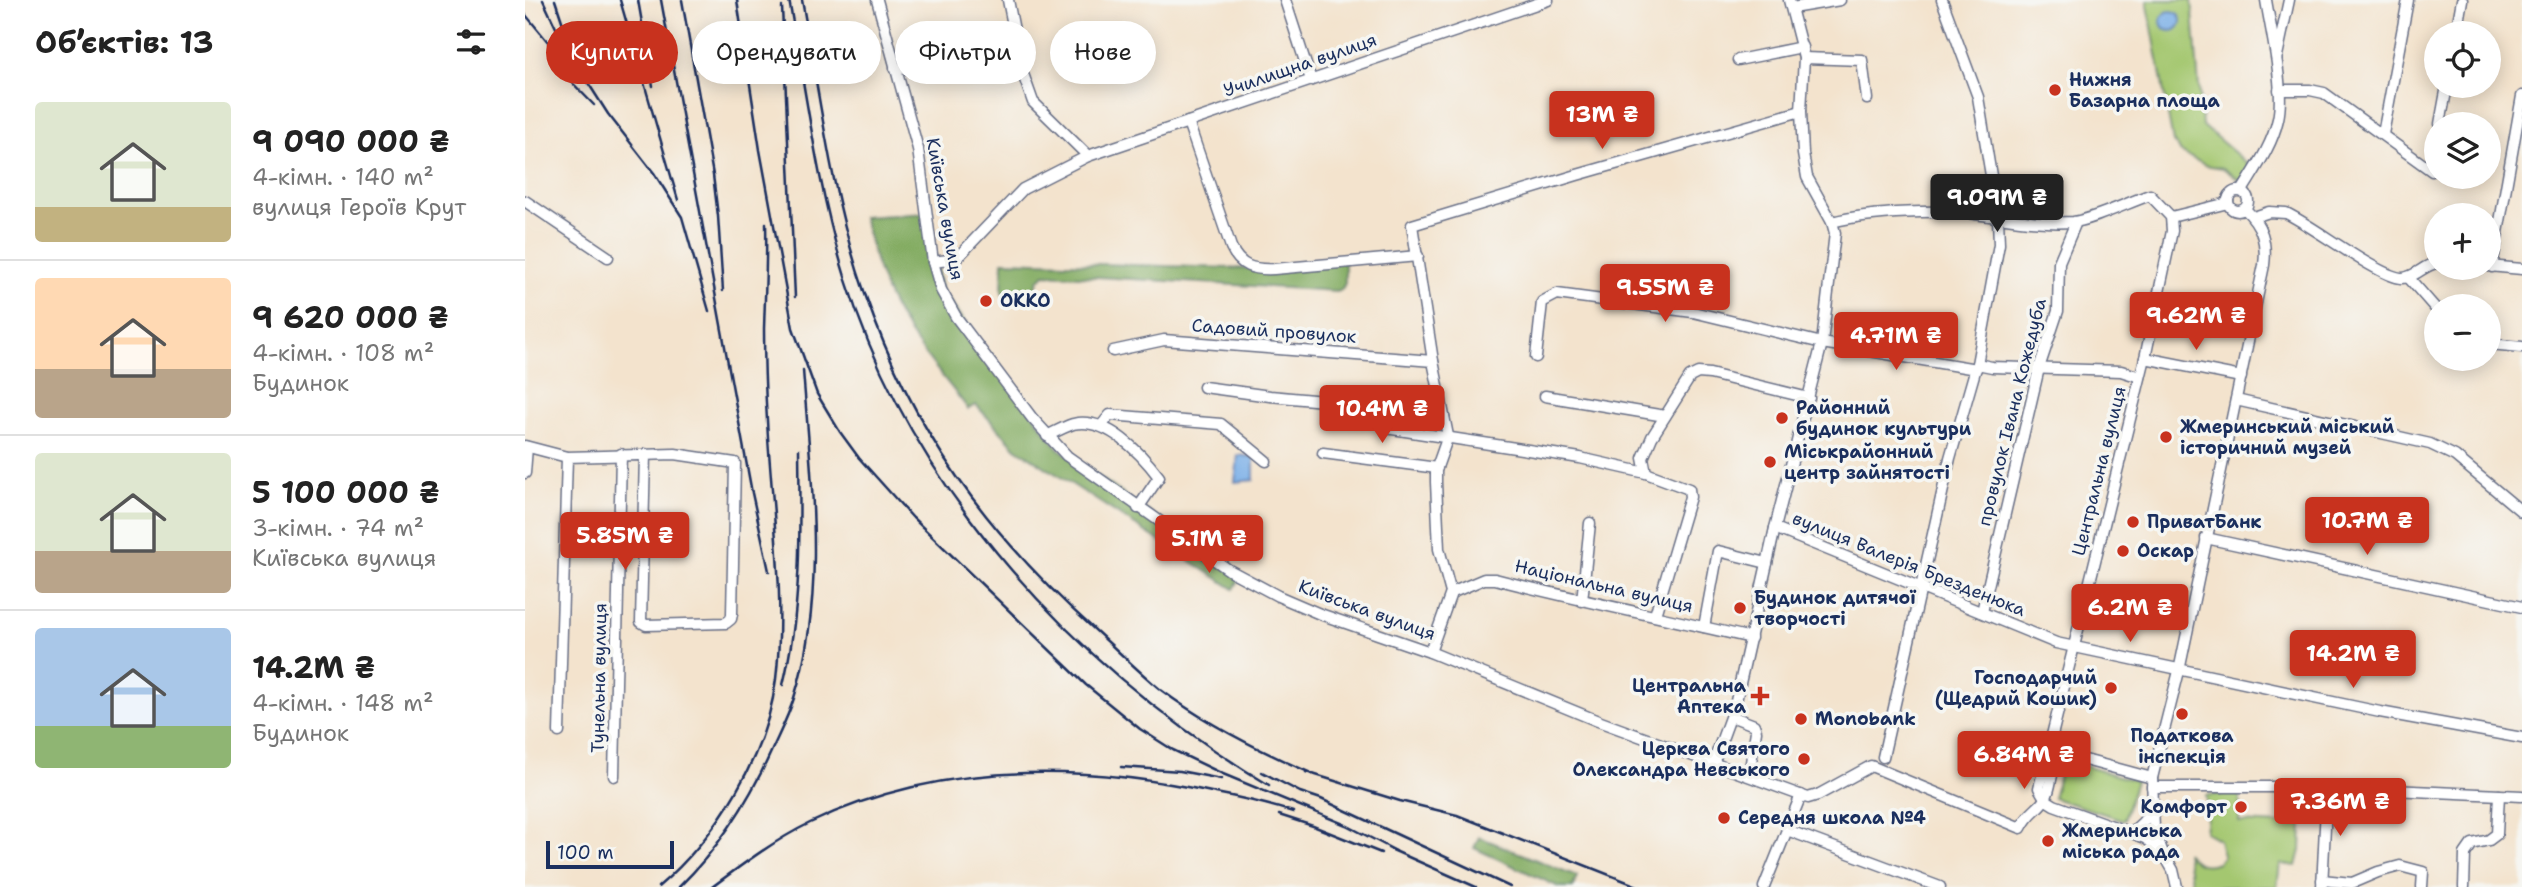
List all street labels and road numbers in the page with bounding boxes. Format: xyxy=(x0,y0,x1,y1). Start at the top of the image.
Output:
street label: Училищна вулиця xyxy=(1220,28,1380,102)
street label: Київська вулиця xyxy=(921,136,969,282)
street label: провулок Івана Кожедуба xyxy=(1972,296,2052,528)
street label: Садовий провулок xyxy=(1191,313,1358,349)
street label: Центральна вулиця xyxy=(2066,384,2132,558)
street label: вулиця Валерія Брезденюка xyxy=(1789,506,2029,622)
street label: Національна вулиця xyxy=(1512,554,1696,618)
street label: Київська вулиця xyxy=(1295,574,1439,646)
street label: Тунельна вулиця xyxy=(586,603,612,753)

